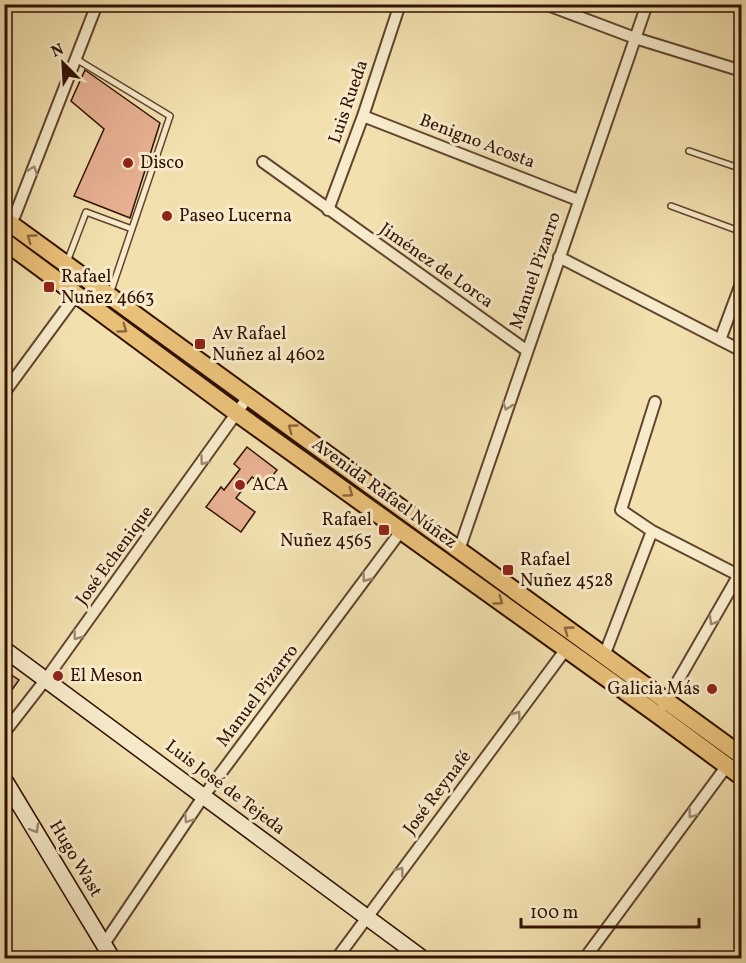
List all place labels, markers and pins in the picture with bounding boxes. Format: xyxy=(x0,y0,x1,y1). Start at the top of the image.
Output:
place label: Disco xyxy=(140,151,184,176)
marker: Disco xyxy=(121,156,135,170)
place label: Paseo Lucerna xyxy=(179,204,292,229)
marker: Paseo Lucerna xyxy=(160,209,174,223)
place label: Rafael Nuñez 4663 xyxy=(61,265,154,311)
marker: Rafael Nuñez 4663 xyxy=(42,280,56,294)
place label: Av Rafael Nuñez al 4602 xyxy=(212,322,326,368)
marker: Av Rafael Nuñez al 4602 xyxy=(193,337,207,351)
place label: ACA xyxy=(252,473,289,498)
marker: ACA xyxy=(233,478,247,492)
place label: Rafael Nuñez 4565 xyxy=(280,508,372,554)
marker: Rafael Nuñez 4565 xyxy=(377,523,391,537)
place label: Rafael Nuñez 4528 xyxy=(520,548,613,594)
marker: Rafael Nuñez 4528 xyxy=(501,563,515,577)
place label: El Meson xyxy=(70,664,143,689)
marker: El Meson xyxy=(51,669,65,683)
place label: Galicia Más xyxy=(608,677,700,702)
marker: Galicia Más xyxy=(705,682,719,696)

